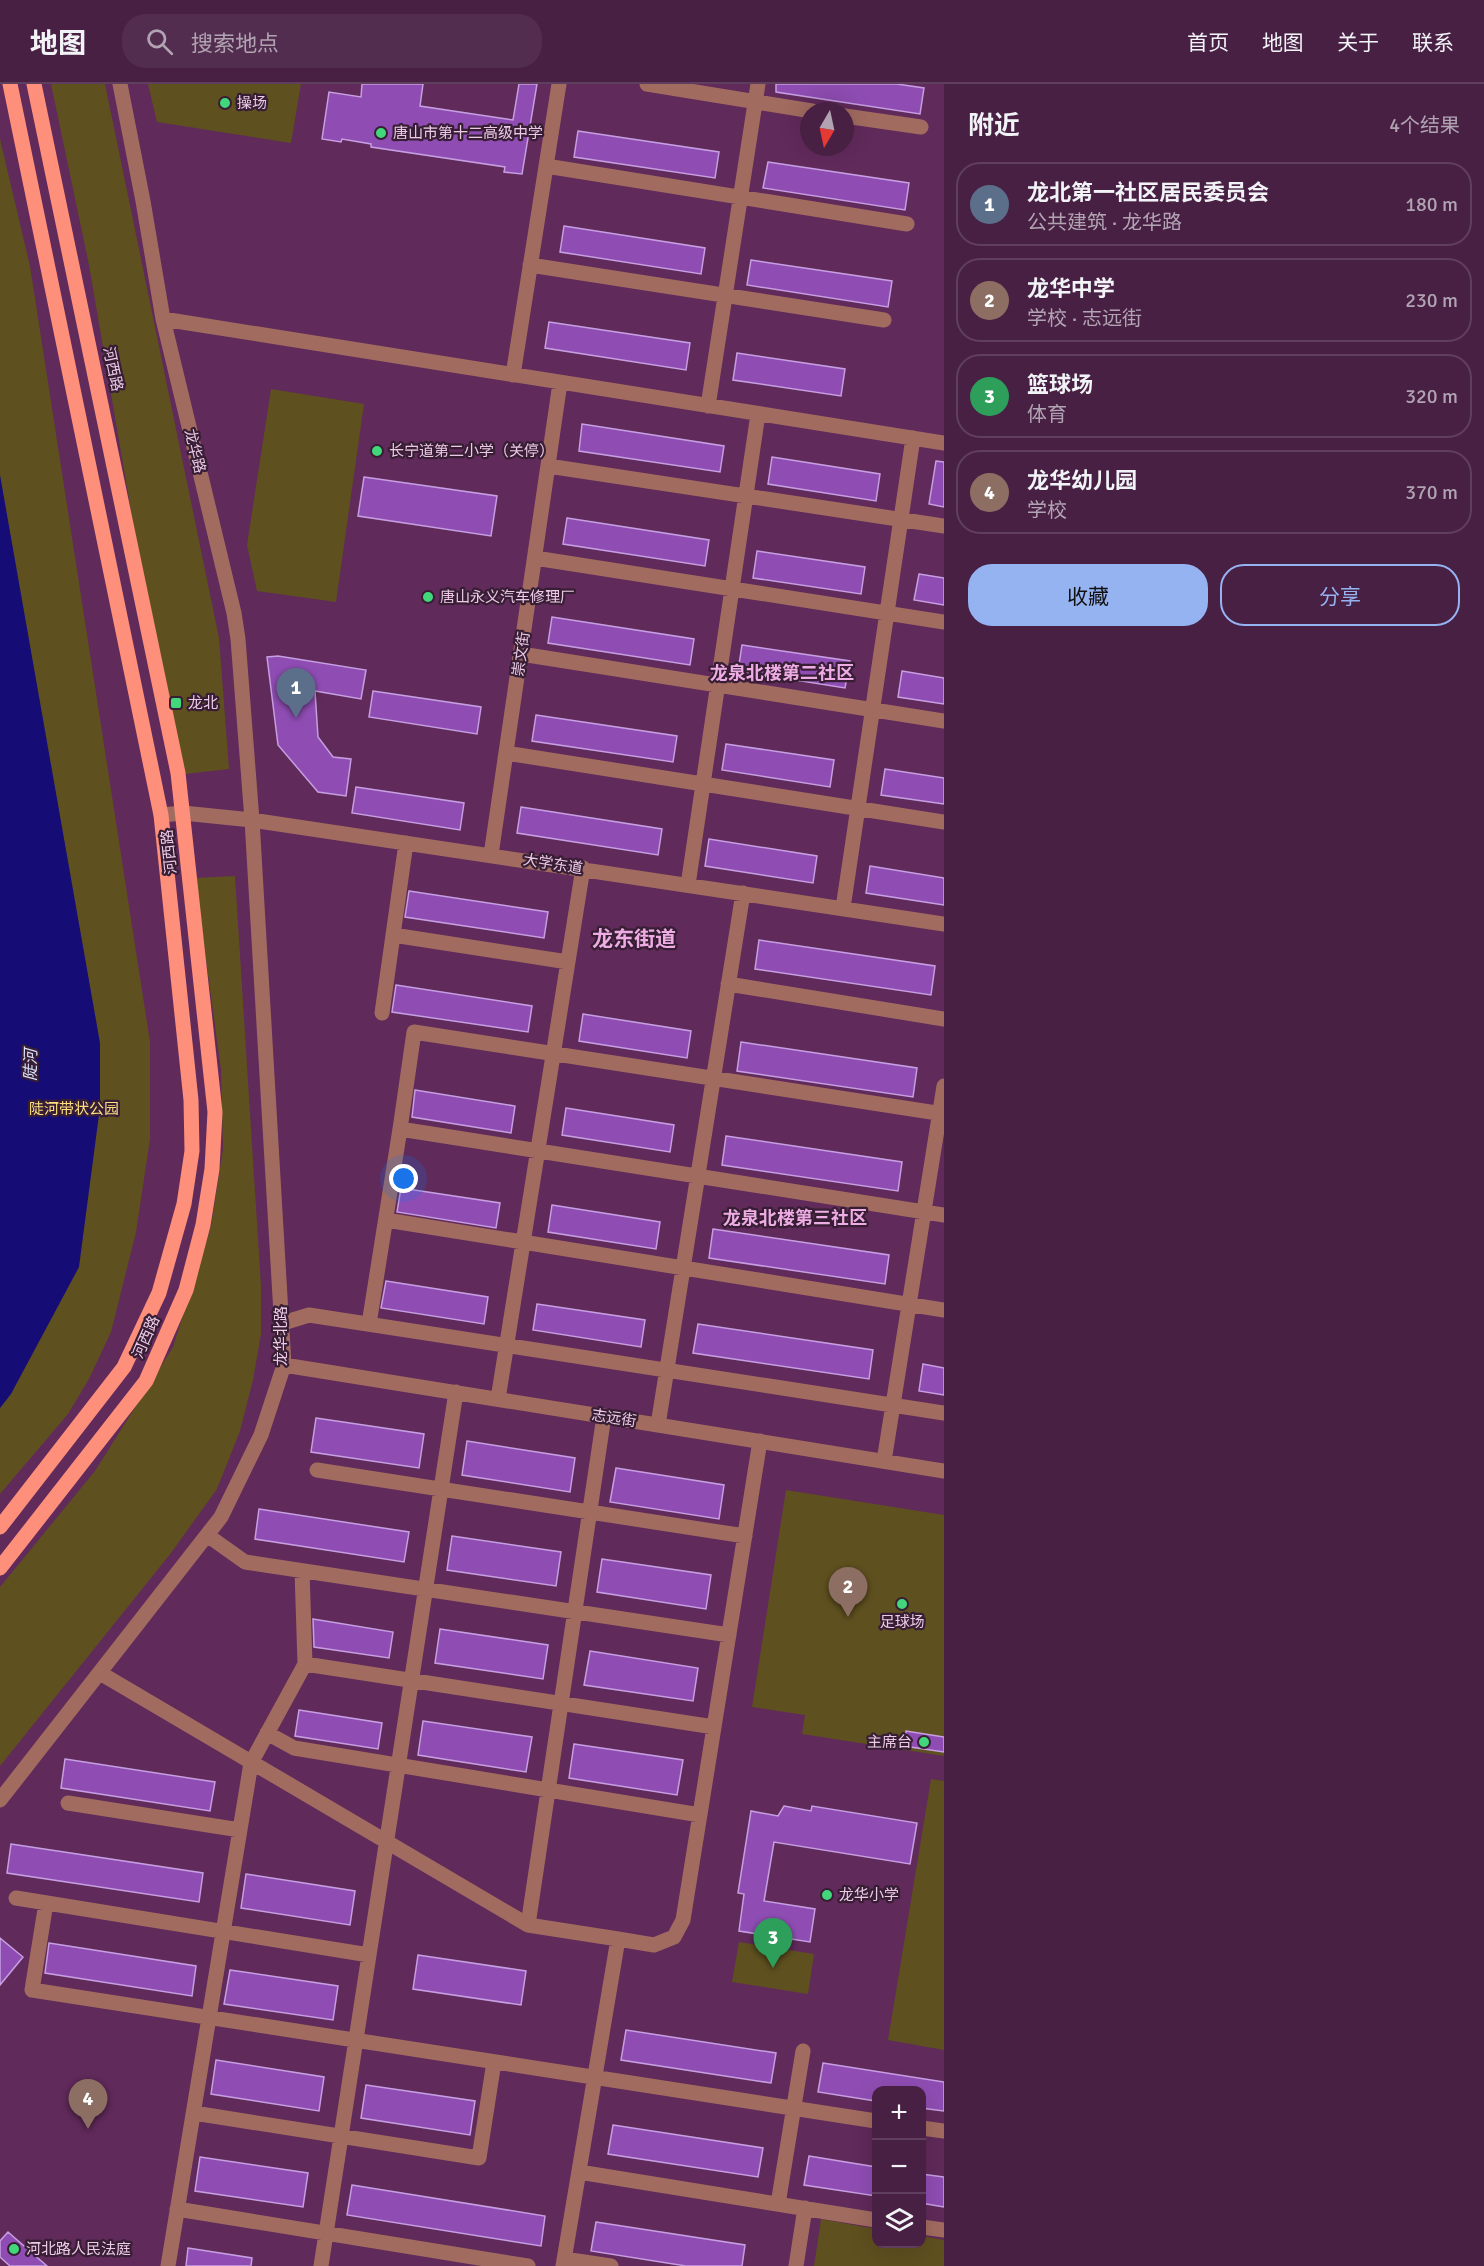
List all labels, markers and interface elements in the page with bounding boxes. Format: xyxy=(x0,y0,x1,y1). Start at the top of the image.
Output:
search box xyxy=(122,14,542,68)
icon: search xyxy=(143,25,176,58)
text: 地图 xyxy=(30,27,86,61)
text: 搜索地点 xyxy=(191,30,279,57)
text: 首页 xyxy=(1187,30,1229,56)
text: 地图 xyxy=(1262,30,1304,56)
text: 关于 xyxy=(1337,30,1379,56)
text: 联系 xyxy=(1412,30,1454,56)
place label: 操场 xyxy=(237,94,267,112)
marker: 操场 xyxy=(218,96,232,110)
north arrow xyxy=(800,102,854,156)
text: 附近 xyxy=(968,110,1020,142)
text: 4个结果 xyxy=(1389,113,1460,138)
place label: 唐山市第十二高级中学 xyxy=(393,124,543,142)
marker: 唐山市第十二高级中学 xyxy=(374,126,388,140)
text: 龙北第一社区居民委员会 xyxy=(1027,179,1269,206)
text: 1 xyxy=(984,192,995,217)
text: 180 m xyxy=(1405,192,1458,217)
text: 公共建筑 · 龙华路 xyxy=(1027,210,1182,235)
text: 龙华中学 xyxy=(1027,275,1115,302)
text: 2 xyxy=(984,288,995,313)
text: 230 m xyxy=(1405,288,1458,313)
text: 学校 · 志远街 xyxy=(1027,306,1142,331)
street label: 河西路 xyxy=(100,345,126,393)
text: 篮球场 xyxy=(1027,371,1093,398)
text: 3 xyxy=(984,384,995,409)
text: 320 m xyxy=(1405,384,1458,409)
text: 体育 xyxy=(1027,402,1067,427)
street label: 龙华路 xyxy=(181,427,209,475)
place label: 长宁道第二小学（关停） xyxy=(389,442,554,460)
marker: 长宁道第二小学（关停） xyxy=(370,444,384,458)
text: 龙华幼儿园 xyxy=(1027,467,1137,494)
text: 4 xyxy=(984,480,995,505)
text: 370 m xyxy=(1405,480,1458,505)
text: 学校 xyxy=(1027,498,1067,523)
button: 收藏 xyxy=(968,564,1208,626)
button: 分享 xyxy=(1220,564,1460,626)
place label: 唐山永义汽车修理厂 xyxy=(440,588,575,606)
marker: 唐山永义汽车修理厂 xyxy=(421,590,435,604)
street label: 崇文街 xyxy=(509,630,533,678)
district label: 龙泉北楼第二社区 xyxy=(710,662,854,684)
pin: 1 xyxy=(276,668,316,718)
place label: 龙北 xyxy=(188,694,218,712)
marker: 龙北 xyxy=(169,696,183,710)
street label: 河西路 xyxy=(158,829,180,875)
street label: 大学东道 xyxy=(522,850,584,878)
district label: 龙东街道 xyxy=(592,926,676,952)
water label: 陡河 xyxy=(21,1046,41,1081)
park label: 陡河带状公园 xyxy=(29,1100,119,1118)
your location xyxy=(389,1164,418,1193)
district label: 龙泉北楼第三社区 xyxy=(723,1207,867,1229)
street label: 龙华北路 xyxy=(272,1306,290,1366)
street label: 河西路 xyxy=(129,1313,163,1361)
street label: 志远街 xyxy=(590,1406,638,1430)
pin: 2 xyxy=(828,1568,868,1617)
marker: 足球场 xyxy=(895,1597,909,1611)
place label: 足球场 xyxy=(879,1613,925,1631)
place label: 主席台 xyxy=(867,1733,912,1751)
marker: 主席台 xyxy=(917,1735,931,1749)
place label: 龙华小学 xyxy=(839,1886,899,1904)
marker: 龙华小学 xyxy=(820,1888,834,1902)
pin: 3 xyxy=(754,1918,792,1968)
pin: 4 xyxy=(68,2080,107,2129)
map controls xyxy=(872,2086,926,2248)
button: + xyxy=(872,2086,926,2140)
button: − xyxy=(872,2140,926,2194)
button: layers xyxy=(872,2194,926,2248)
place label: 河北路人民法庭 xyxy=(26,2240,131,2258)
marker: 河北路人民法庭 xyxy=(7,2242,21,2256)

